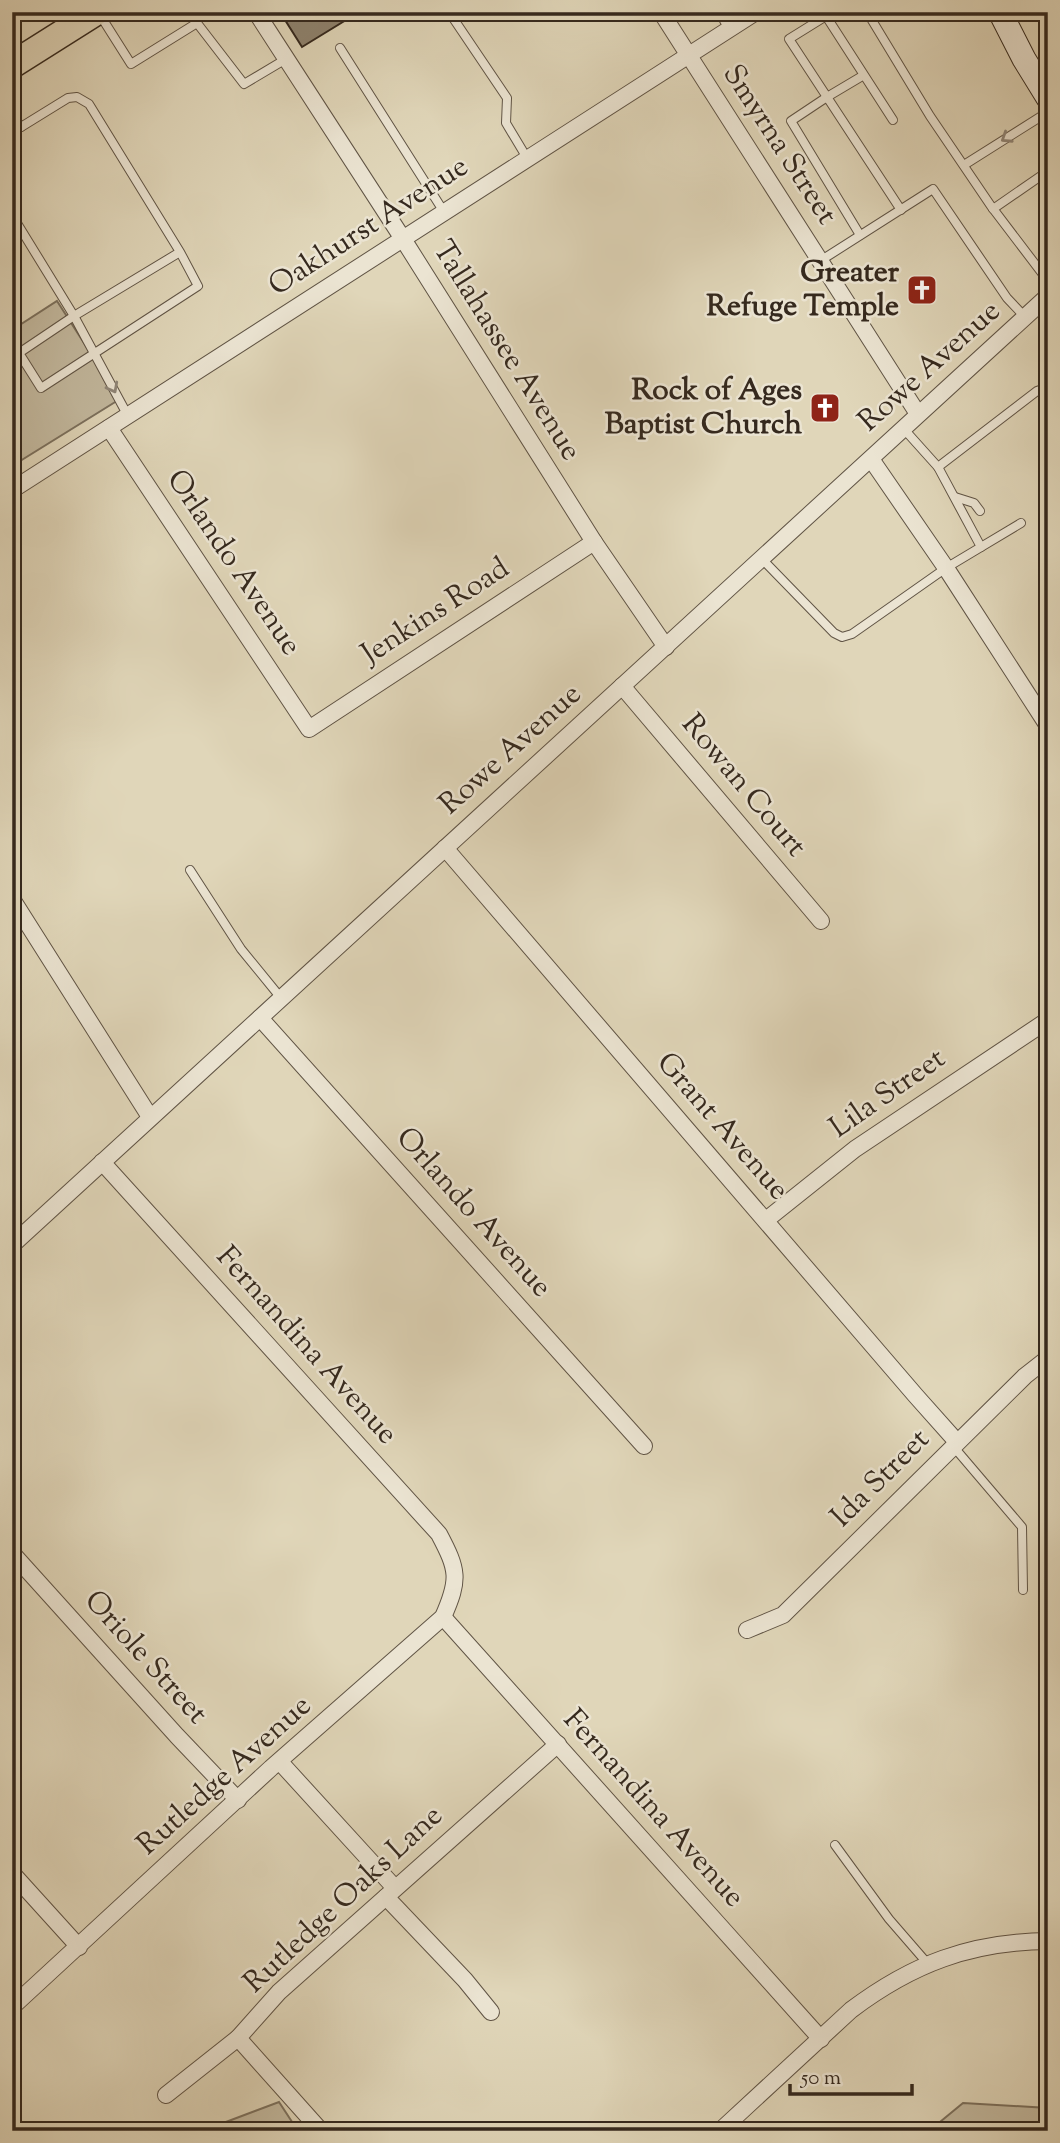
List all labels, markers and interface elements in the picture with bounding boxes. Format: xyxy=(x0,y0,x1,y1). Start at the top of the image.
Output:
street label: Smyrna Street xyxy=(711,56,847,234)
one-way arrow xyxy=(1001,130,1014,143)
street label: Oakhurst Avenue xyxy=(261,146,477,308)
street label: Tallahassee Avenue xyxy=(421,233,591,469)
place label: Greater Refuge Temple xyxy=(706,252,900,329)
church icon: Greater Refuge Temple xyxy=(905,273,939,307)
street label: Rowe Avenue xyxy=(849,291,1011,443)
place label: Rock of Ages Baptist Church xyxy=(605,370,802,447)
one-way arrow xyxy=(105,380,118,393)
church icon: Rock of Ages Baptist Church xyxy=(808,391,842,425)
street label: Orlando Avenue xyxy=(155,461,311,665)
street label: Jenkins Road xyxy=(352,548,518,677)
street label: Rowe Avenue xyxy=(430,674,592,826)
street label: Rowan Court xyxy=(670,705,816,867)
street label: Lila Street xyxy=(821,1038,955,1150)
street label: Grant Avenue xyxy=(645,1043,799,1211)
street label: Orlando Avenue xyxy=(385,1118,561,1308)
street label: Fernandina Avenue xyxy=(205,1237,407,1455)
street label: Ida Street xyxy=(822,1420,940,1538)
street label: Oriole Street xyxy=(73,1581,217,1735)
street label: Rutledge Avenue xyxy=(128,1686,322,1866)
street label: Fernandina Avenue xyxy=(552,1700,754,1918)
street label: Rutledge Oaks Lane xyxy=(235,1796,453,2004)
scale bar xyxy=(790,2052,913,2096)
text: 50 m xyxy=(800,2064,841,2094)

